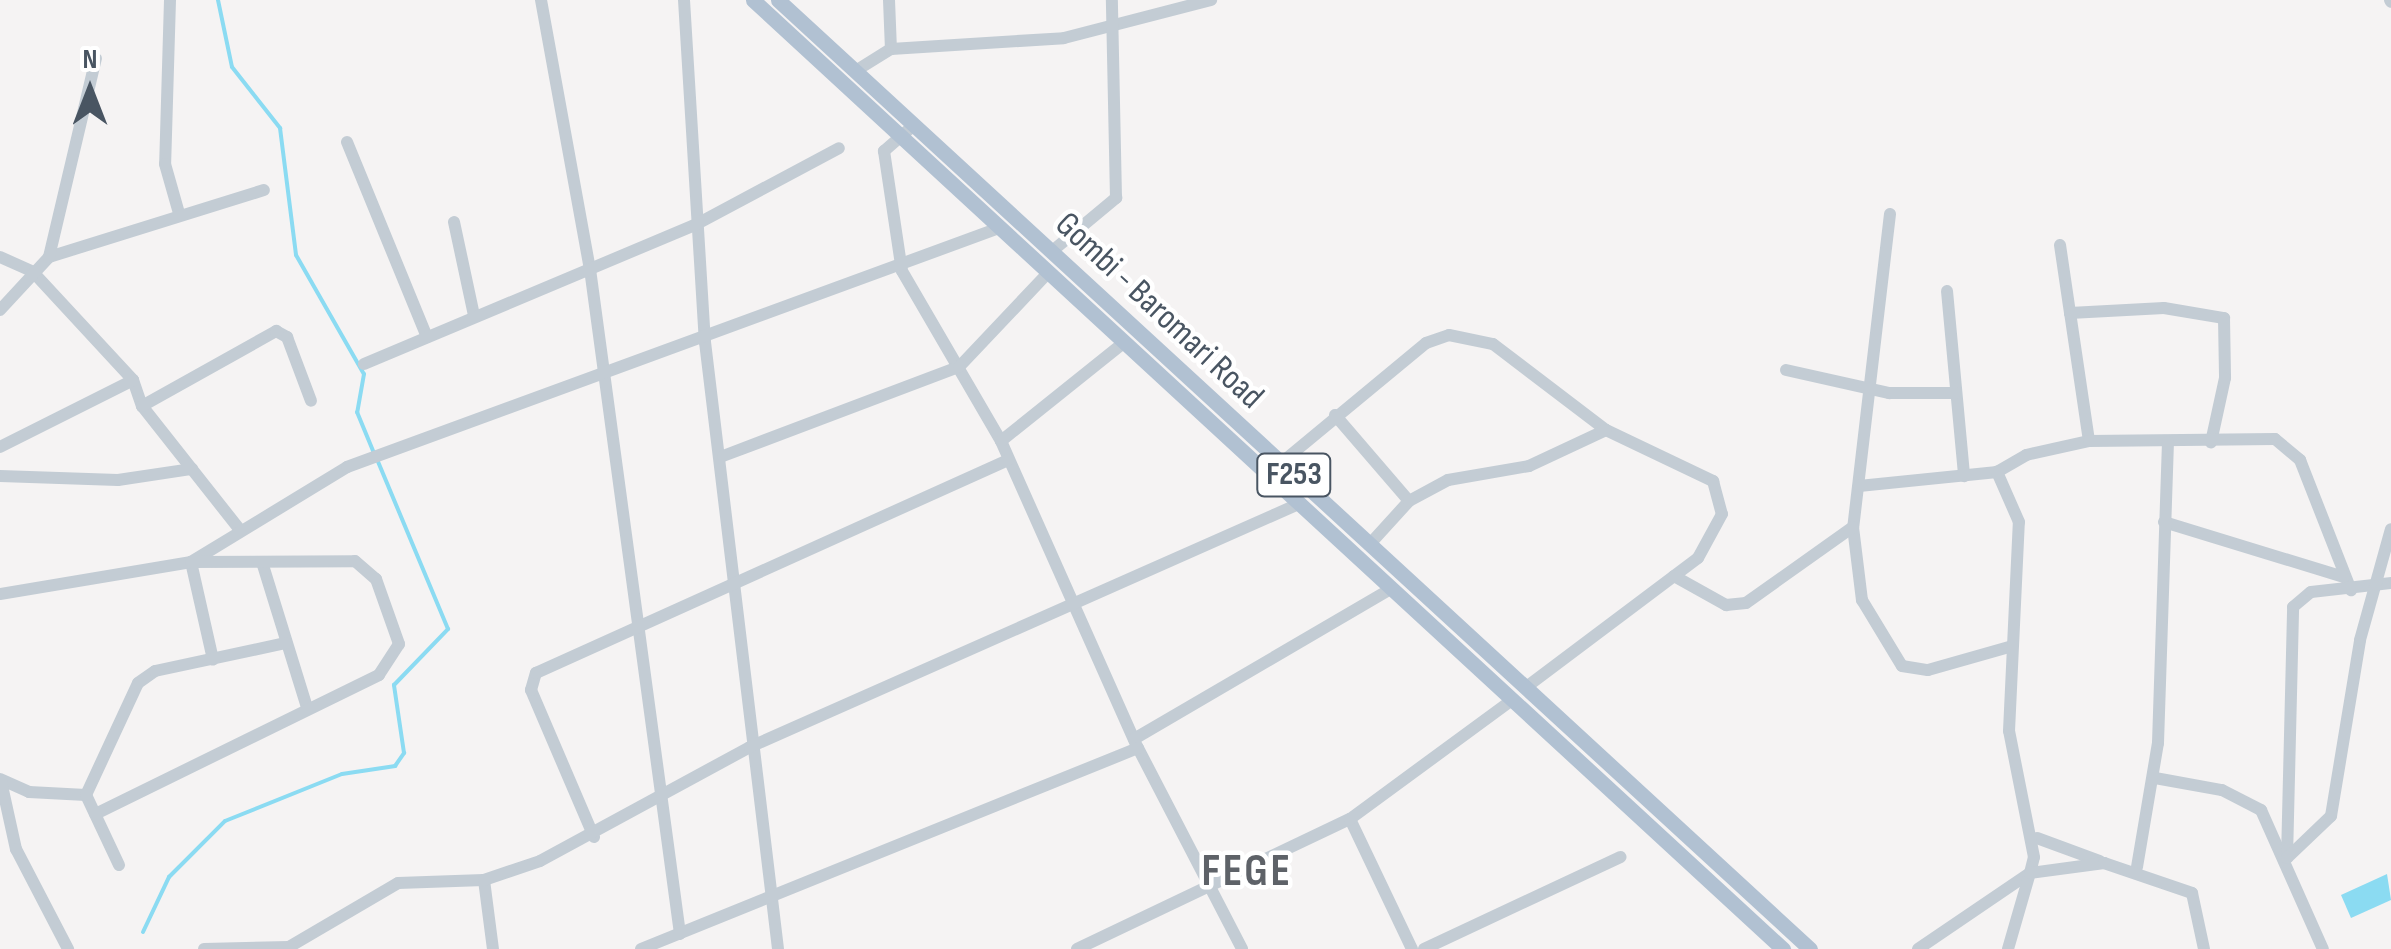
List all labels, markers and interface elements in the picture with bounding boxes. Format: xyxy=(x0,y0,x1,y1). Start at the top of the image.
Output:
north arrow xyxy=(40,40,140,140)
text: N xyxy=(83,43,97,76)
street label: Gombi - Baromari Road xyxy=(1046,204,1272,418)
road number: F253 xyxy=(1254,448,1334,502)
district label: FEGE xyxy=(1201,845,1293,899)

